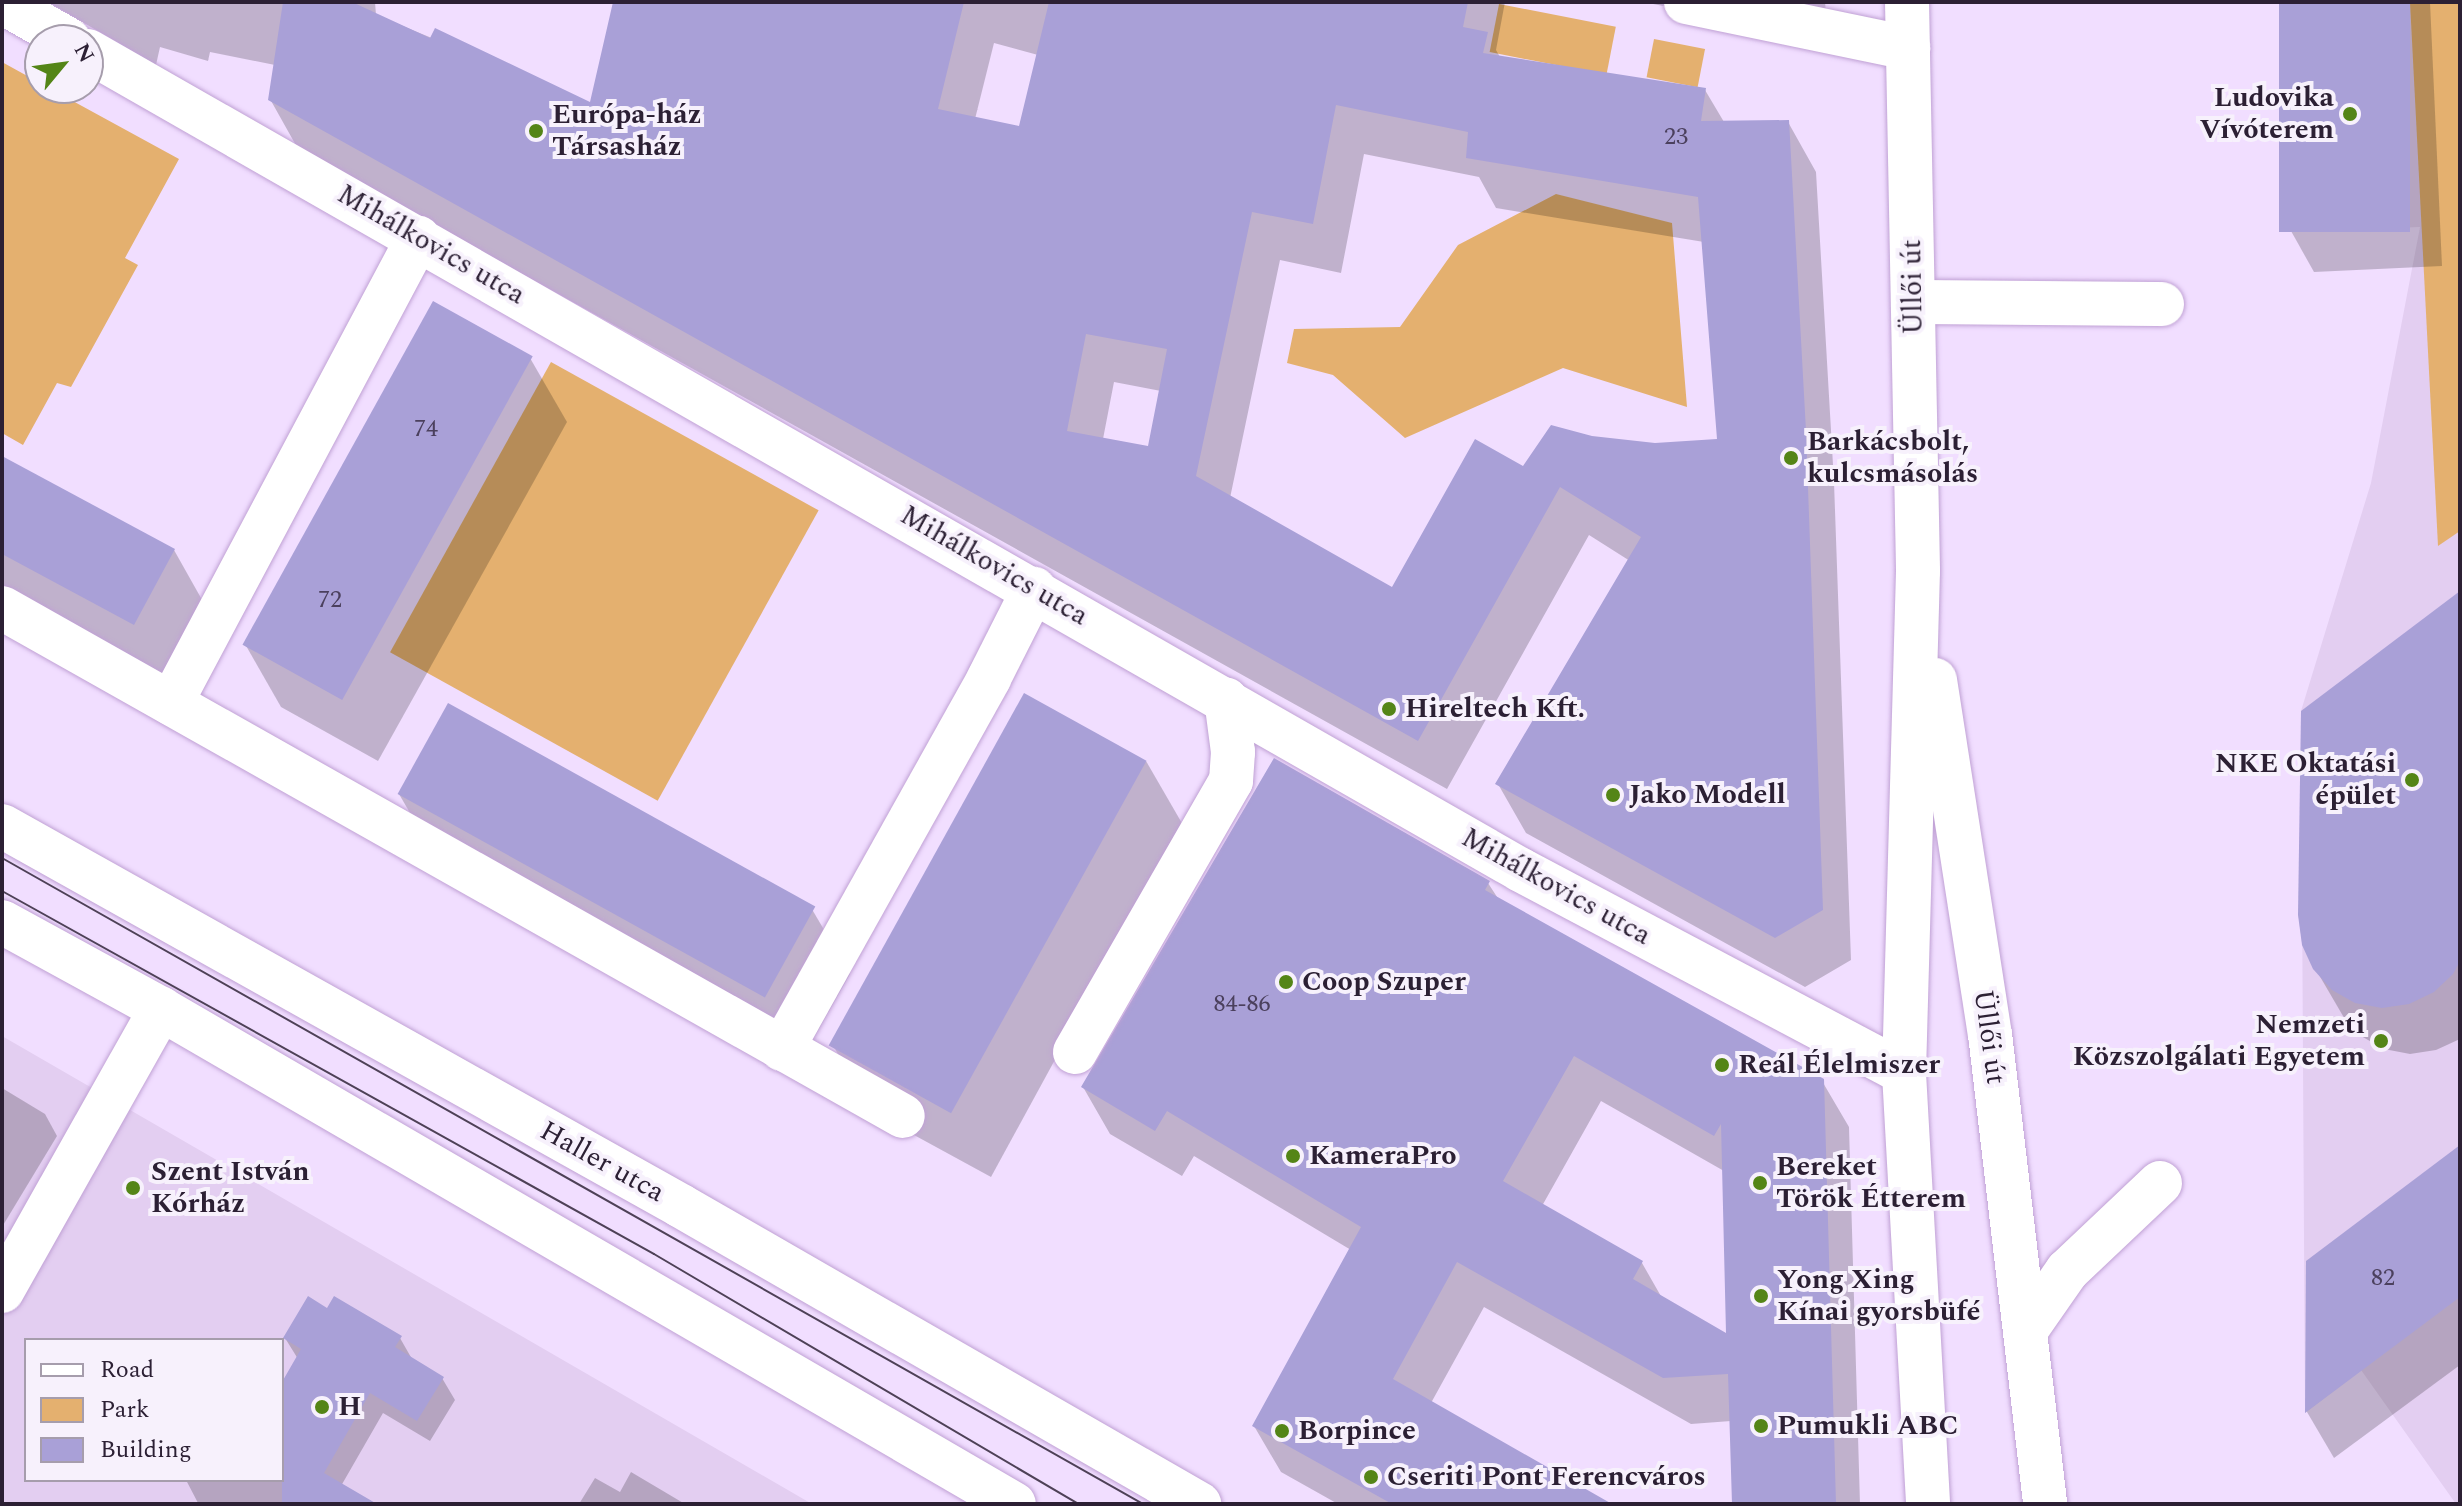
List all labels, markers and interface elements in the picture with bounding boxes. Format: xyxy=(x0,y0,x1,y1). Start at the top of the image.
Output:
north arrow xyxy=(24,24,104,104)
text: N xyxy=(65,37,102,69)
place label: Ludovika Vívóterem xyxy=(2199,81,2334,147)
place label: Európa-ház Társasház xyxy=(552,98,701,164)
marker: Ludovika Vívóterem xyxy=(2341,105,2359,123)
marker: Európa-ház Társasház xyxy=(527,122,545,140)
house number: 23 xyxy=(1664,124,1688,152)
street label: Mihálkovics utca xyxy=(331,178,531,312)
street label: Üllői út xyxy=(1895,239,1931,335)
house number: 74 xyxy=(414,416,438,444)
place label: Barkácsbolt, kulcsmásolás xyxy=(1807,425,1978,491)
marker: Barkácsbolt, kulcsmásolás xyxy=(1782,449,1800,467)
street label: Mihálkovics utca xyxy=(894,499,1094,633)
house number: 72 xyxy=(318,587,342,615)
place label: Hireltech Kft. xyxy=(1405,692,1585,726)
marker: Hireltech Kft. xyxy=(1380,700,1398,718)
place label: NKE Oktatási épület xyxy=(2215,747,2396,813)
marker: NKE Oktatási épület xyxy=(2403,771,2421,789)
place label: Jako Modell xyxy=(1629,778,1786,812)
marker: Jako Modell xyxy=(1604,786,1622,804)
street label: Mihálkovics utca xyxy=(1456,821,1656,953)
place label: Coop Szuper xyxy=(1302,965,1466,999)
marker: Coop Szuper xyxy=(1277,973,1295,991)
street label: Üllői út xyxy=(1966,987,2012,1087)
house number: 84-86 xyxy=(1214,991,1270,1019)
place label: Nemzeti Közszolgálati Egyetem xyxy=(2073,1008,2365,1074)
marker: Nemzeti Közszolgálati Egyetem xyxy=(2372,1032,2390,1050)
place label: Reál Élelmiszer xyxy=(1738,1048,1940,1082)
marker: Reál Élelmiszer xyxy=(1713,1056,1731,1074)
street label: Haller utca xyxy=(534,1114,670,1210)
place label: KameraPro xyxy=(1309,1139,1457,1173)
marker: KameraPro xyxy=(1284,1147,1302,1165)
place label: Bereket Török Étterem xyxy=(1776,1150,1966,1216)
place label: Szent István Kórház xyxy=(151,1155,310,1221)
marker: Bereket Török Étterem xyxy=(1751,1174,1769,1192)
marker: Szent István Kórház xyxy=(122,1177,144,1199)
place label: Yong Xing Kínai gyorsbüfé xyxy=(1777,1263,1980,1329)
house number: 82 xyxy=(2371,1265,2395,1293)
marker: Yong Xing Kínai gyorsbüfé xyxy=(1752,1287,1770,1305)
legend xyxy=(24,1338,284,1482)
text: Road xyxy=(100,1352,154,1388)
place label: H xyxy=(338,1390,361,1424)
text: Park xyxy=(100,1392,150,1428)
marker: H xyxy=(313,1398,331,1416)
place label: Pumukli ABC xyxy=(1777,1409,1958,1443)
place label: Borpince xyxy=(1298,1414,1416,1448)
marker: Pumukli ABC xyxy=(1752,1417,1770,1435)
marker: Borpince xyxy=(1273,1422,1291,1440)
text: Building xyxy=(100,1432,192,1468)
place label: Cseriti Pont Ferencváros xyxy=(1387,1460,1706,1494)
marker: Cseriti Pont Ferencváros xyxy=(1362,1468,1380,1486)

